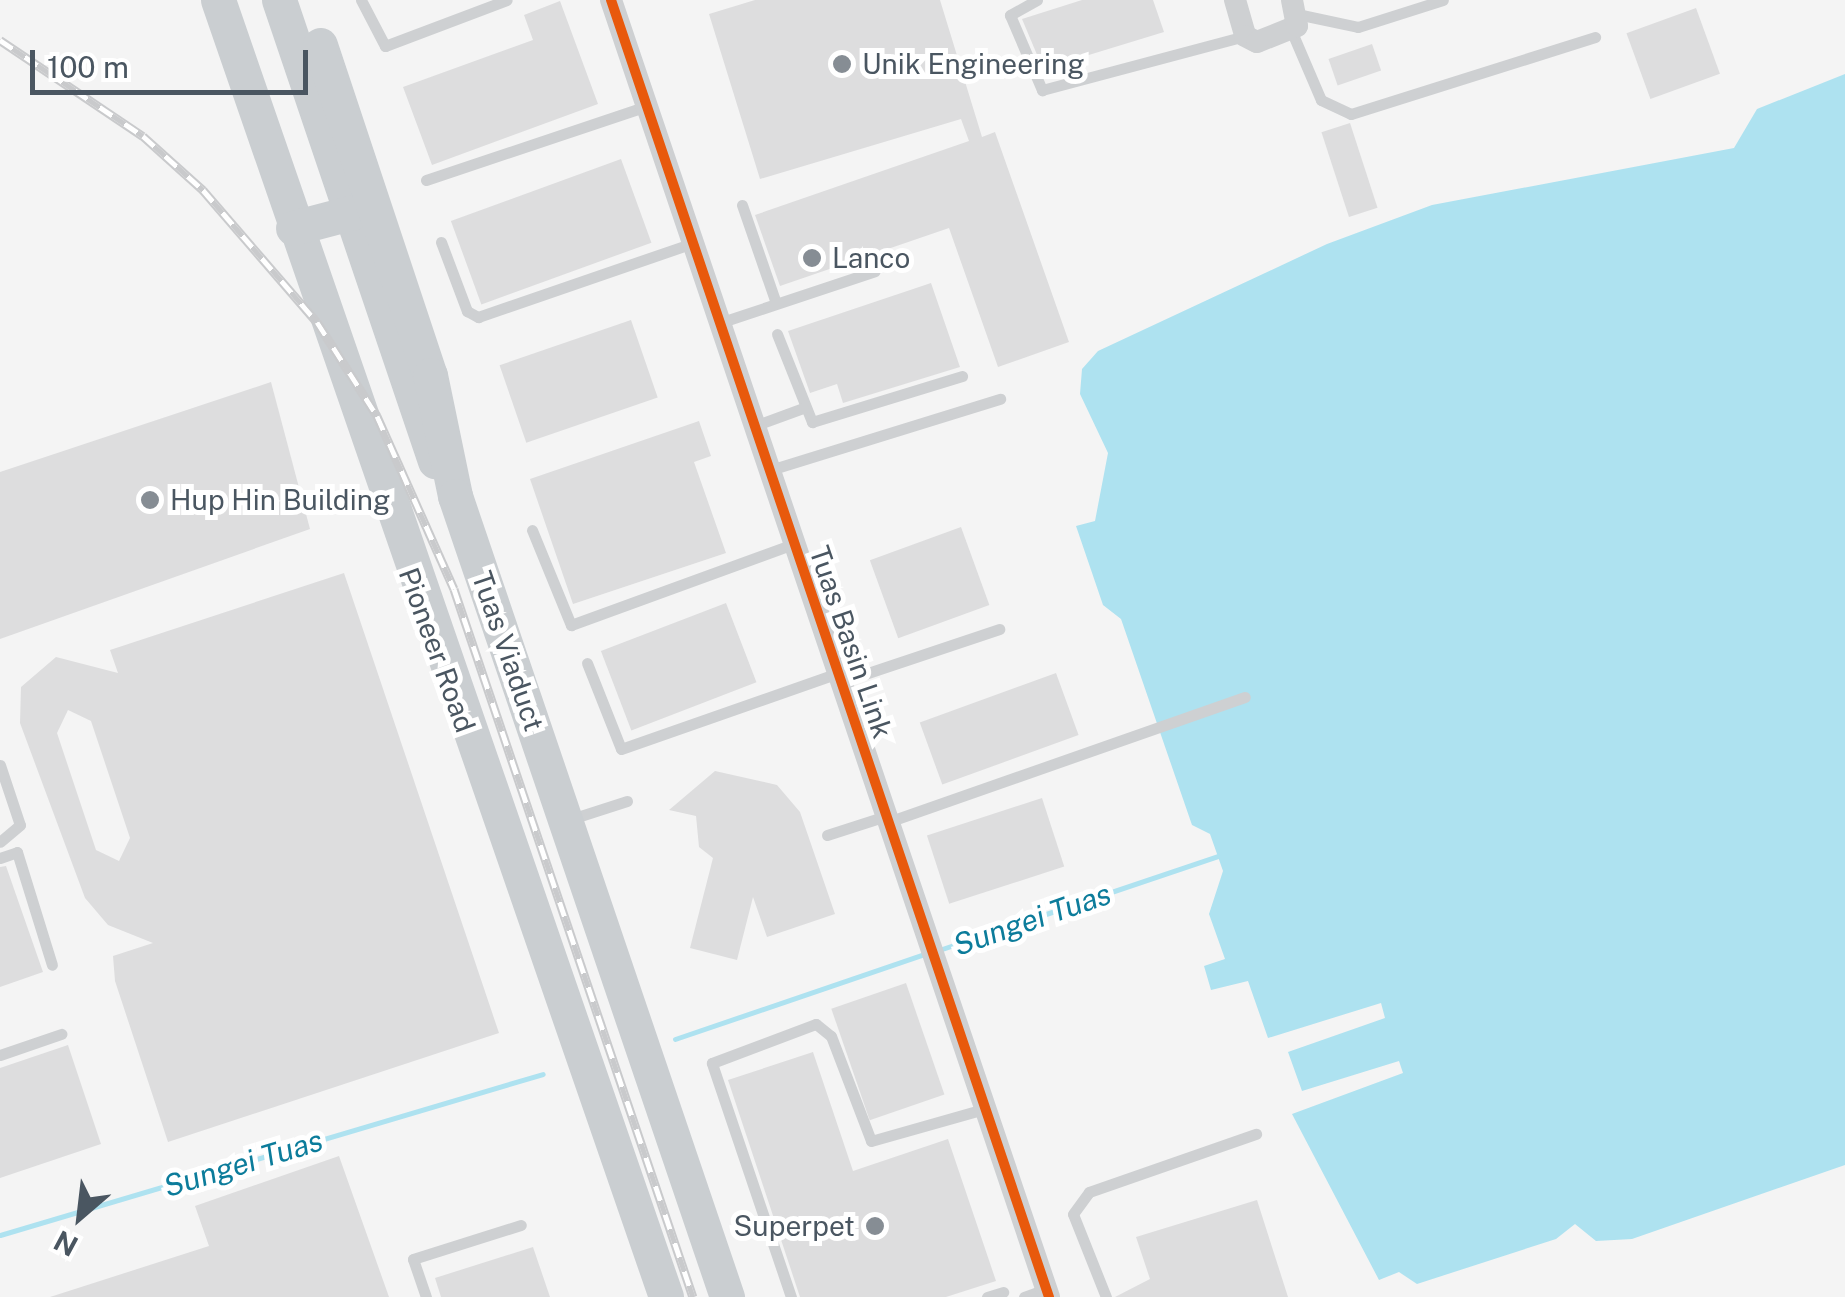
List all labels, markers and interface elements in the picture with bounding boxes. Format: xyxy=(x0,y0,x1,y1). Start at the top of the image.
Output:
scale bar xyxy=(35,30,312,92)
place label: Unik Engineering xyxy=(862,47,1085,81)
text: 100 m xyxy=(47,49,129,85)
marker: Unik Engineering xyxy=(831,53,853,75)
place label: Lanco xyxy=(832,241,910,275)
marker: Lanco xyxy=(801,247,823,269)
place label: Hup Hin Building xyxy=(170,483,391,517)
marker: Hup Hin Building xyxy=(139,489,161,511)
street label: Tuas Basin Link xyxy=(802,541,900,743)
street label: Pioneer Road xyxy=(392,563,482,737)
street label: Tuas Viaduct xyxy=(465,566,551,736)
water label: Sungei Tuas xyxy=(948,875,1116,963)
water label: Sungei Tuas xyxy=(159,1122,327,1204)
north arrow xyxy=(30,1167,130,1267)
place label: Superpet xyxy=(734,1209,855,1243)
marker: Superpet xyxy=(864,1215,886,1237)
text: N xyxy=(48,1224,83,1264)

